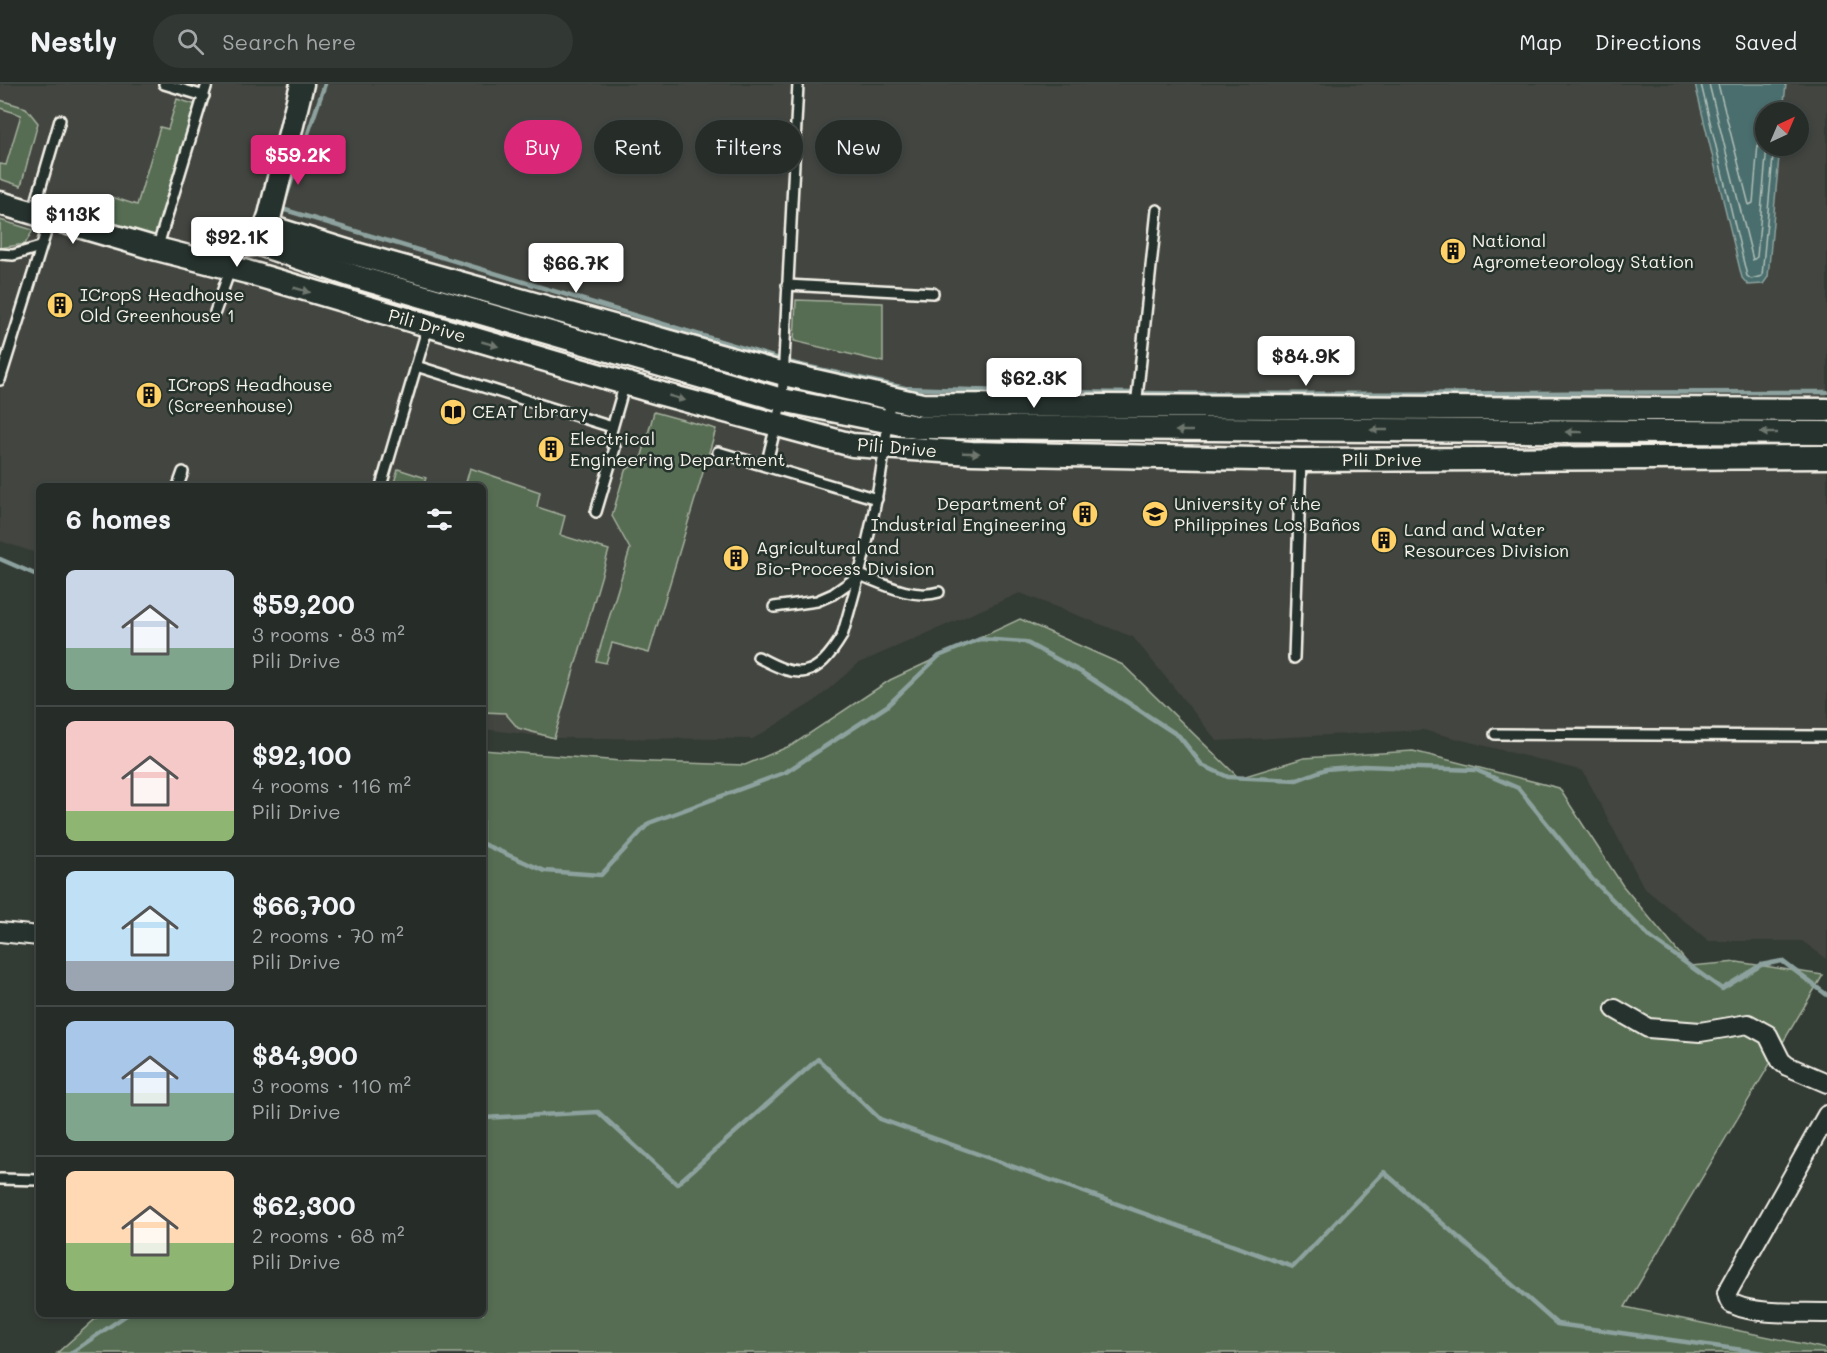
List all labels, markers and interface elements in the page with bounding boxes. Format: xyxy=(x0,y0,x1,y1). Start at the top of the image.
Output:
search box xyxy=(153,14,573,68)
text: Nestly xyxy=(30,23,117,59)
icon: search xyxy=(174,25,207,58)
text: Search here xyxy=(222,27,356,56)
text: Map xyxy=(1519,28,1562,55)
text: Directions xyxy=(1595,28,1702,55)
text: Saved xyxy=(1735,28,1797,55)
north arrow xyxy=(1755,102,1809,156)
map controls xyxy=(1755,102,1809,156)
chip: Buy xyxy=(504,120,582,174)
chip: Rent xyxy=(594,120,683,174)
chip: Filters xyxy=(695,120,803,174)
chip: New xyxy=(815,120,902,174)
pin: $59.2K xyxy=(249,135,347,186)
text: $59.2K xyxy=(265,141,331,167)
pin: $113K xyxy=(31,194,115,245)
text: $113K xyxy=(45,200,101,226)
pin: $92.1K xyxy=(188,217,286,268)
text: $92.1K xyxy=(205,223,269,249)
place label: National Agrometeorology Station xyxy=(1472,228,1694,273)
building icon: National Agrometeorology Station xyxy=(1438,236,1468,266)
pin: $66.7K xyxy=(527,243,625,294)
text: $66.7K xyxy=(542,249,610,275)
place label: ICropS Headhouse Old Greenhouse 1 xyxy=(80,282,245,327)
one-way arrow xyxy=(294,286,312,295)
building icon: ICropS Headhouse Old Greenhouse 1 xyxy=(45,290,75,320)
street label: Pili Drive xyxy=(386,302,469,348)
pin: $84.9K xyxy=(1257,336,1355,387)
one-way arrow xyxy=(481,340,499,349)
text: $84.9K xyxy=(1272,342,1340,368)
pin: $62.3K xyxy=(985,358,1083,409)
text: $62.3K xyxy=(1001,364,1067,390)
place label: ICropS Headhouse (Screenhouse) xyxy=(168,372,333,417)
building icon: ICropS Headhouse (Screenhouse) xyxy=(134,380,164,410)
one-way arrow xyxy=(668,394,686,403)
library icon: CEAT Library xyxy=(438,397,468,427)
place label: CEAT Library xyxy=(472,399,589,423)
one-way arrow xyxy=(1369,425,1388,435)
place label: Electrical Engineering Department xyxy=(570,426,785,471)
one-way arrow xyxy=(1174,426,1193,436)
one-way arrow xyxy=(1564,427,1583,437)
one-way arrow xyxy=(1759,428,1778,438)
street label: Pili Drive xyxy=(856,432,938,462)
building icon: Electrical Engineering Department xyxy=(536,434,566,464)
street label: Pili Drive xyxy=(1342,447,1422,471)
one-way arrow xyxy=(961,448,980,457)
place label: Department of Industrial Engineering xyxy=(871,491,1067,536)
place label: University of the Philippines Los Baños xyxy=(1174,491,1360,536)
building icon: Department of Industrial Engineering xyxy=(1070,499,1100,529)
school or university icon: University of the Philippines Los Baños xyxy=(1140,499,1170,529)
text: 6 homes xyxy=(66,502,171,536)
icon: filters xyxy=(423,503,456,536)
place label: Land and Water Resources Division xyxy=(1404,517,1569,562)
building icon: Land and Water Resources Division xyxy=(1369,525,1399,555)
place label: Agricultural and Bio-Process Division xyxy=(756,535,934,580)
building icon: Agricultural and Bio-Process Division xyxy=(721,543,751,573)
text: $59,200 xyxy=(252,587,355,621)
icon: home xyxy=(114,594,186,666)
text: 3 rooms · 83 m² xyxy=(252,621,405,647)
text: Pili Drive xyxy=(252,647,341,673)
text: $92,100 xyxy=(252,738,351,772)
icon: home xyxy=(114,745,186,817)
text: 4 rooms · 116 m² xyxy=(252,772,411,798)
text: Pili Drive xyxy=(252,798,341,824)
text: $66,700 xyxy=(252,888,355,922)
icon: home xyxy=(114,895,186,967)
text: 2 rooms · 70 m² xyxy=(252,922,404,948)
text: Pili Drive xyxy=(252,948,341,974)
text: $84,900 xyxy=(252,1038,358,1072)
icon: home xyxy=(114,1045,186,1117)
text: 3 rooms · 110 m² xyxy=(252,1072,411,1098)
text: Pili Drive xyxy=(252,1098,341,1124)
text: $62,300 xyxy=(252,1188,355,1222)
icon: home xyxy=(114,1195,186,1267)
text: 2 rooms · 68 m² xyxy=(252,1222,405,1248)
text: Pili Drive xyxy=(252,1248,341,1274)

